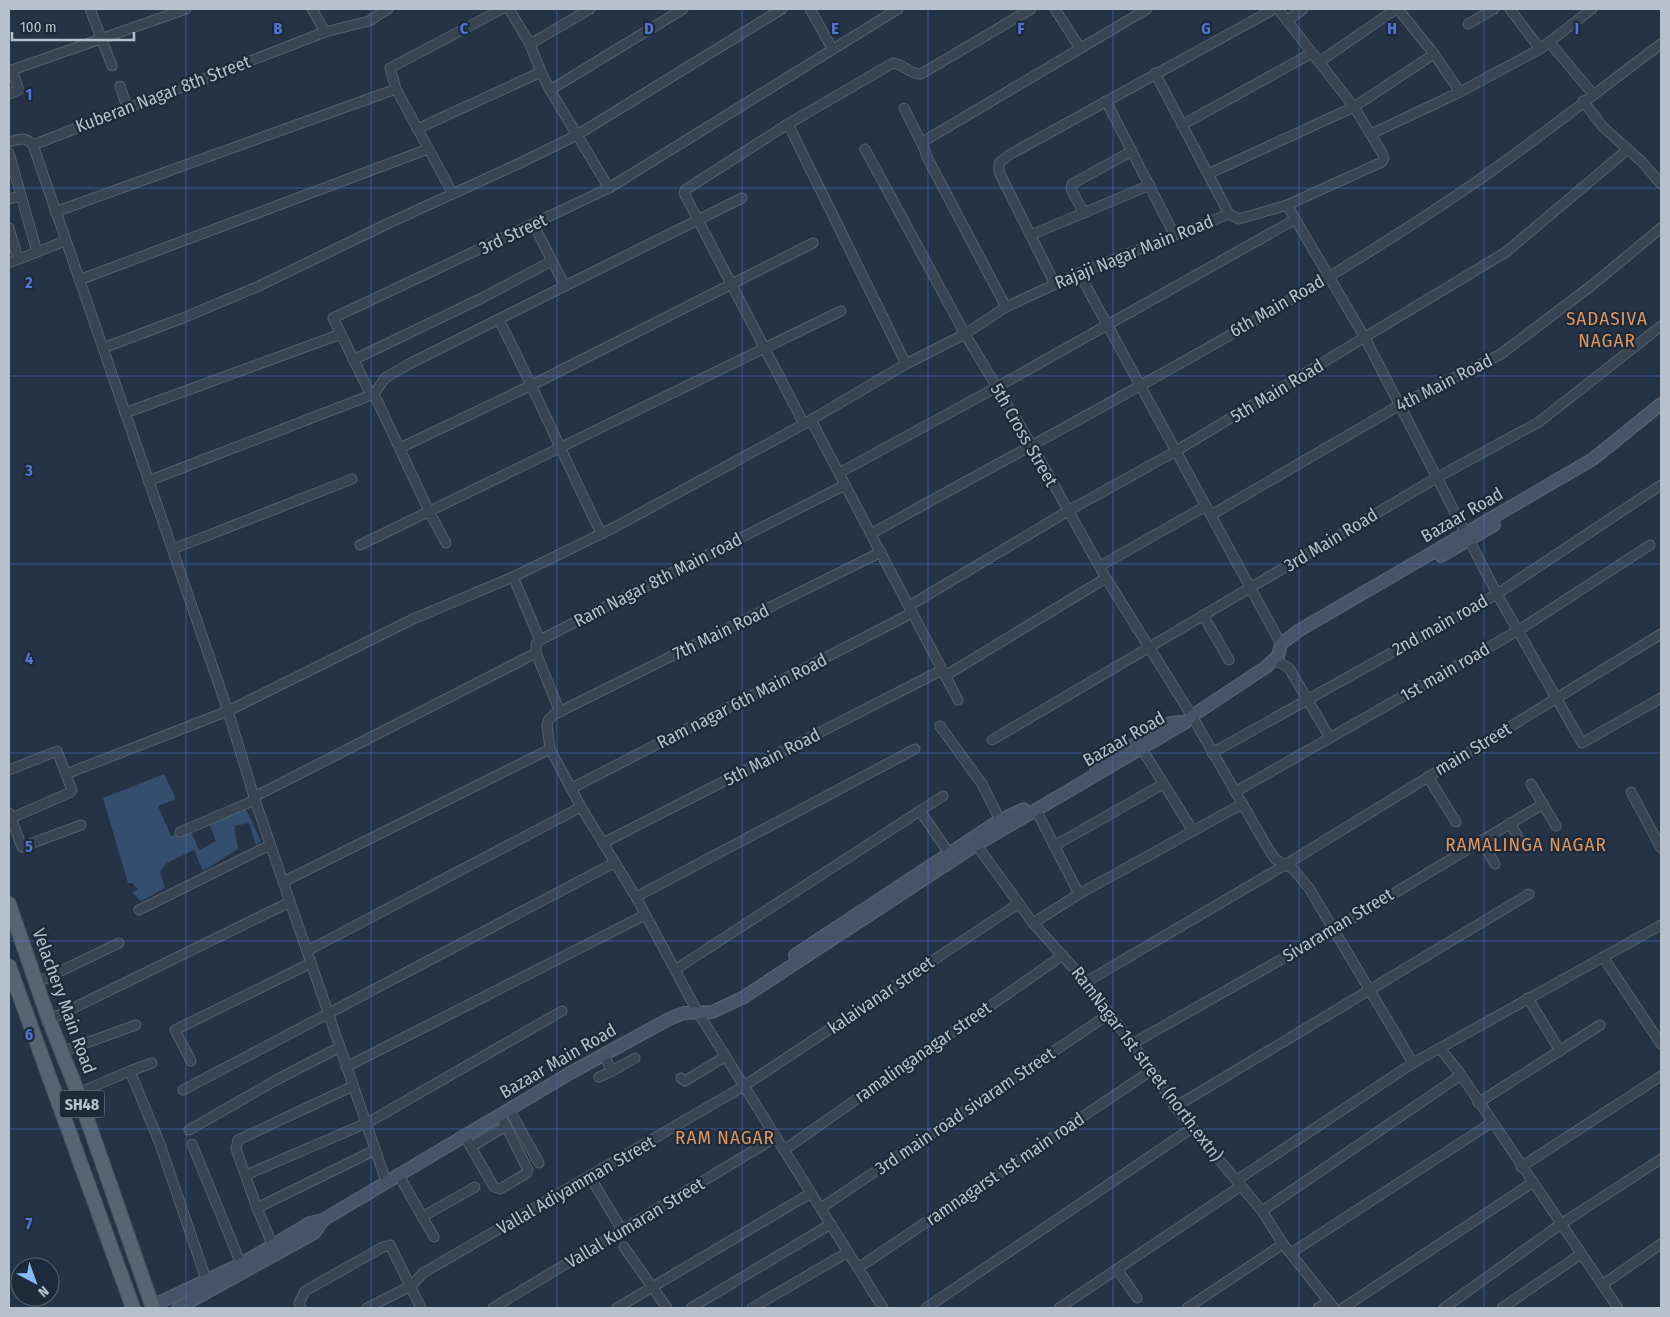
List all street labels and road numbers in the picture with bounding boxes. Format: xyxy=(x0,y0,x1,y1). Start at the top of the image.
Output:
street label: Kuberan Nagar 8th Street xyxy=(73,50,254,137)
street label: 3rd Street xyxy=(476,209,550,259)
street label: Rajaji Nagar Main Road xyxy=(1052,210,1216,294)
street label: 6th Main Road xyxy=(1226,270,1328,342)
street label: 4th Main Road xyxy=(1392,349,1496,417)
street label: 5th Main Road xyxy=(1226,355,1328,427)
street label: 5th Cross Street xyxy=(986,379,1062,491)
street label: Bazaar Road xyxy=(1417,483,1507,547)
street label: 3rd Main Road xyxy=(1280,504,1382,576)
street label: Ram Nagar 8th Main road xyxy=(570,528,746,632)
street label: 2nd main road xyxy=(1388,590,1492,660)
street label: 7th Main Road xyxy=(669,599,773,665)
street label: 1st main road xyxy=(1397,638,1493,706)
street label: Ram nagar 6th Main Road xyxy=(653,649,831,753)
street label: Bazaar Road xyxy=(1079,707,1169,771)
street label: main Street xyxy=(1431,718,1515,780)
street label: 5th Main Road xyxy=(720,723,824,791)
street label: Sivaraman Street xyxy=(1279,883,1397,967)
street label: Velachery Main Road xyxy=(28,925,100,1077)
street label: kalaivanar street xyxy=(824,951,938,1039)
street label: RamNagar 1st street (north.extn) xyxy=(1067,962,1227,1166)
street label: ramalinganagar street xyxy=(851,997,995,1107)
street label: Bazaar Main Road xyxy=(496,1019,620,1103)
street label: 3rd main road sivaram Street xyxy=(871,1043,1059,1179)
road number: SH48 xyxy=(59,1090,104,1118)
street label: ramnagarst 1st main road xyxy=(922,1108,1088,1230)
street label: Vallal Adiyamman Street xyxy=(493,1131,659,1239)
street label: Vallal Kumaran Street xyxy=(562,1173,709,1273)

